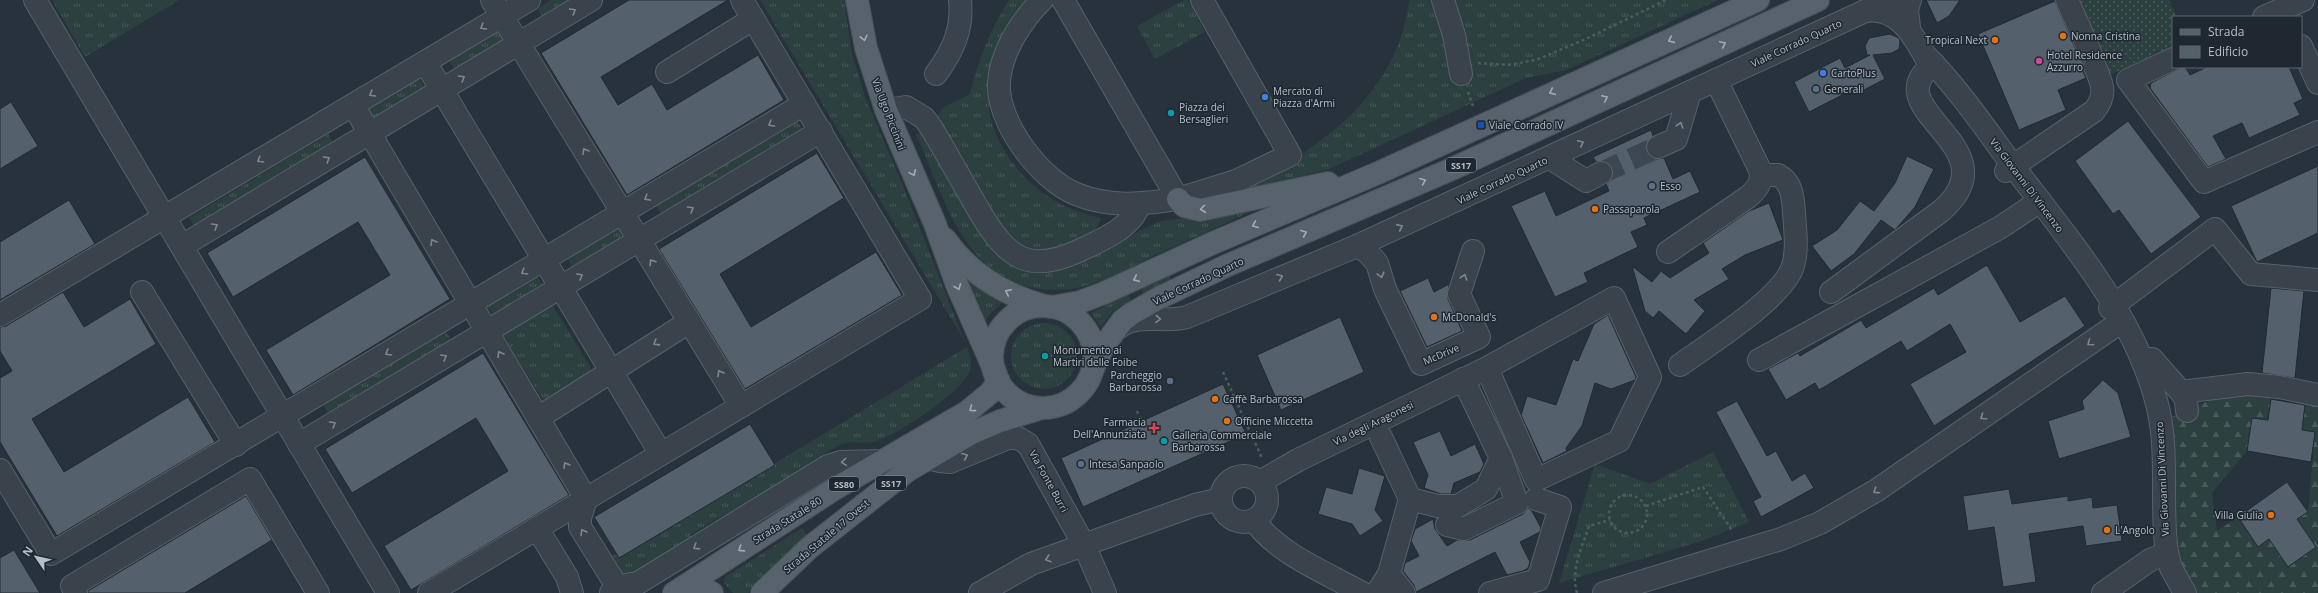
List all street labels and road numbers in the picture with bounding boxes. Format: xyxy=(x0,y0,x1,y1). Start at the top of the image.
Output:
street label: Viale Corrado Quarto xyxy=(1748,16,1844,70)
street label: Via Ugo Piccinini xyxy=(869,76,909,152)
street label: Via Giovanni Di Vincenzo xyxy=(1987,135,2067,235)
street label: Viale Corrado Quarto xyxy=(1454,153,1550,207)
road number: SS17 xyxy=(1446,158,1476,172)
street label: Viale Corrado Quarto xyxy=(1150,254,1246,308)
street label: McDrive xyxy=(1421,340,1462,368)
street label: Via degli Aragonesi xyxy=(1330,397,1416,449)
street label: Via Giovanni Di Vincenzo xyxy=(2152,421,2172,537)
street label: Via Fonte Burri xyxy=(1026,447,1072,515)
road number: SS17 xyxy=(876,476,906,490)
road number: SS80 xyxy=(829,477,859,491)
street label: Strada Statale 80 xyxy=(750,493,824,547)
street label: Strada Statale 17 Ovest xyxy=(780,496,872,576)

